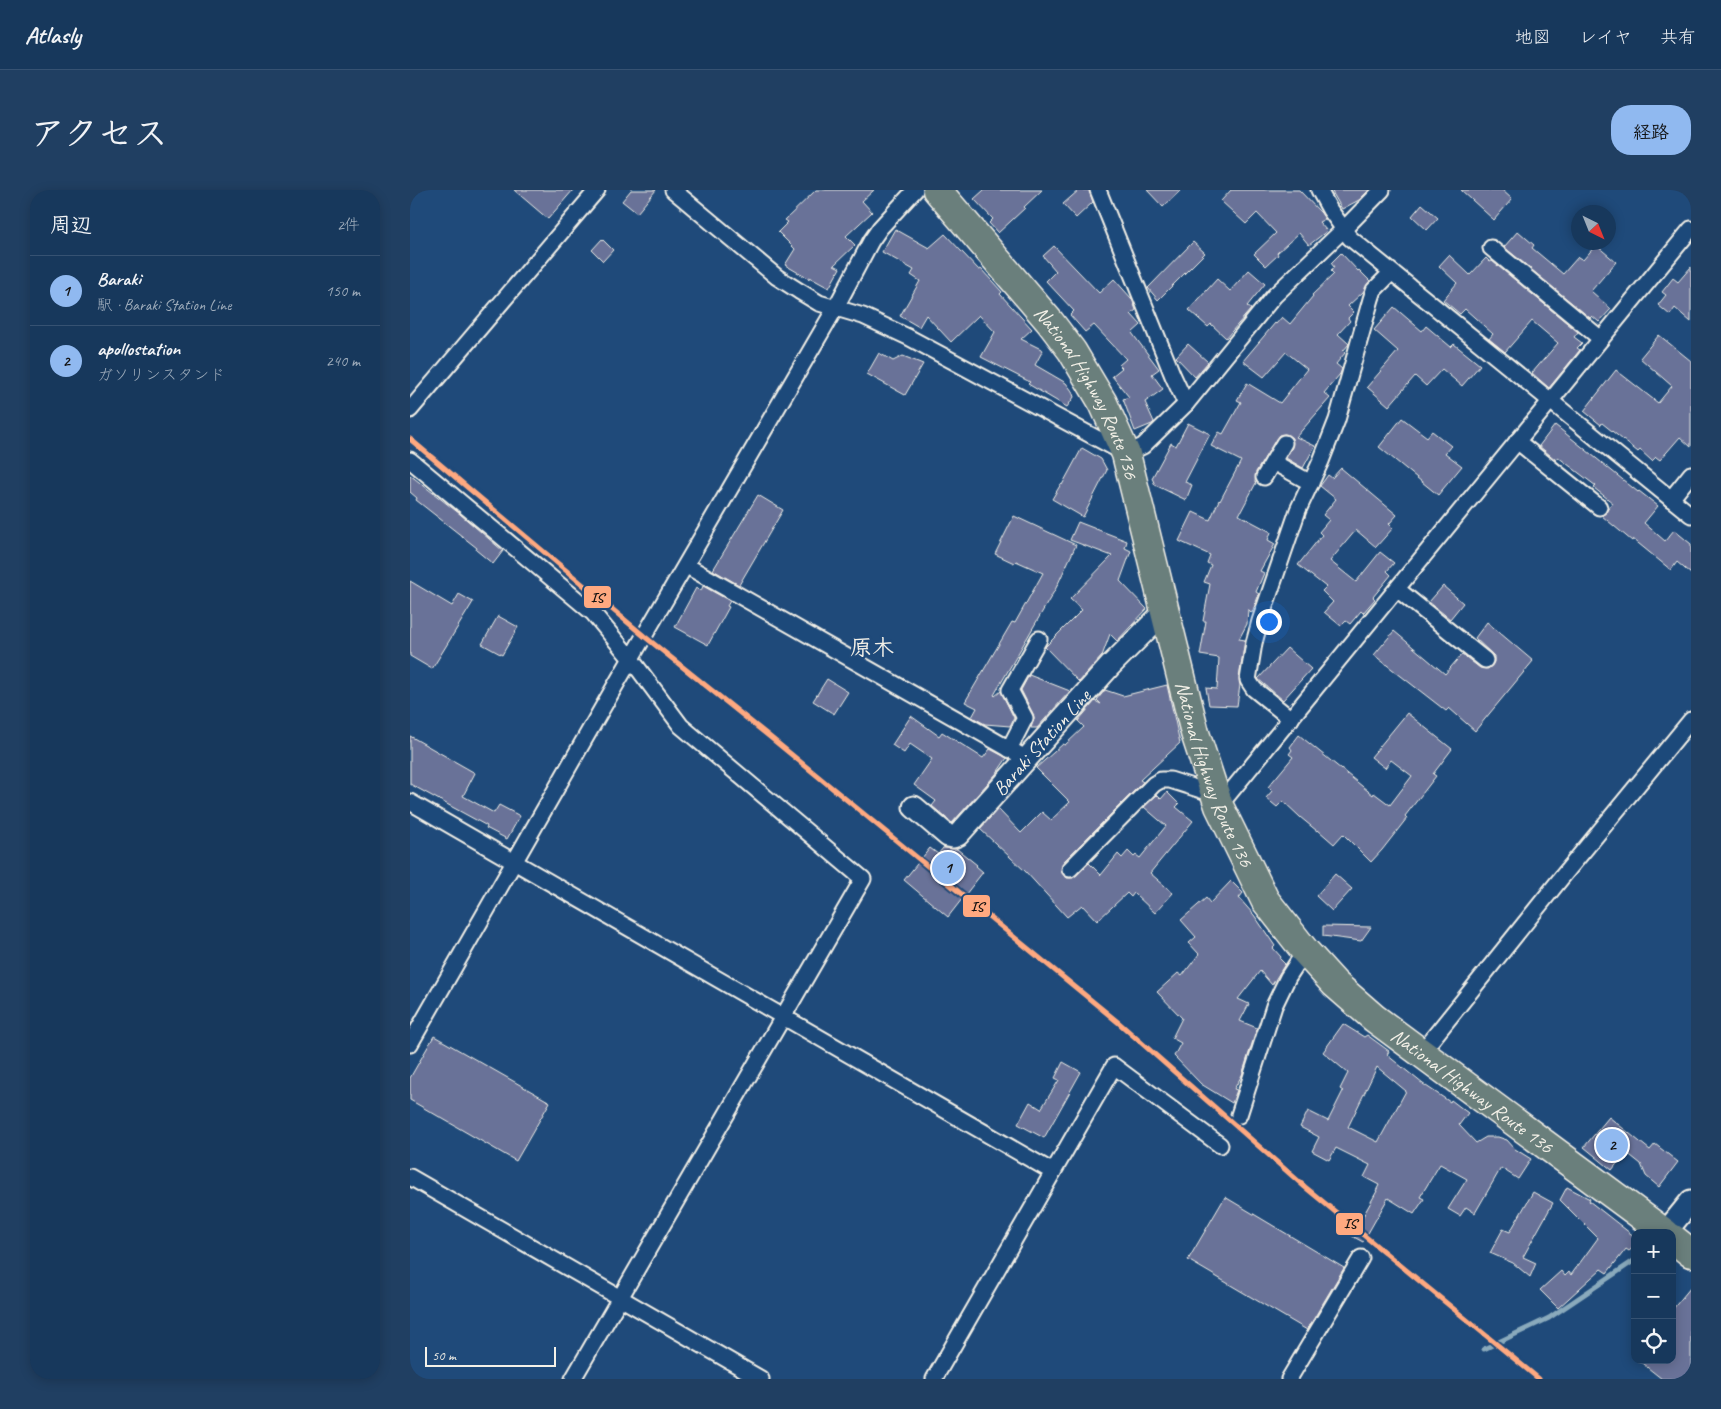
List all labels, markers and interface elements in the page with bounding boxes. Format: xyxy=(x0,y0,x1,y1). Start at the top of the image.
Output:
text: Atlasly xyxy=(25,20,81,50)
text: 地図 xyxy=(1515,26,1551,48)
text: レイヤ xyxy=(1579,26,1632,48)
text: 共有 xyxy=(1660,26,1696,48)
button: 経路 xyxy=(1611,105,1691,155)
text: アクセス xyxy=(30,111,168,156)
north arrow xyxy=(1571,205,1616,250)
text: 周辺 xyxy=(50,212,92,238)
text: 2件 xyxy=(337,215,360,235)
text: Baraki xyxy=(97,267,141,291)
text: 1 xyxy=(62,281,70,301)
text: 150 m xyxy=(326,281,360,301)
text: 駅 · Baraki Station Line xyxy=(97,295,231,315)
street label: National Highway Route 136 xyxy=(1029,301,1144,482)
text: apollostation xyxy=(97,337,180,361)
text: 2 xyxy=(62,351,70,371)
text: 240 m xyxy=(326,351,360,371)
text: ガソリンスタンド xyxy=(97,365,225,385)
line badge: IS xyxy=(583,585,612,609)
text: IS xyxy=(591,589,606,606)
your location xyxy=(1256,609,1282,635)
district label: 原木 xyxy=(850,634,894,662)
street label: National Highway Route 136 xyxy=(1170,679,1259,872)
street label: Baraki Station Line xyxy=(988,683,1097,801)
pin: 1 xyxy=(932,849,964,887)
line badge: IS xyxy=(962,894,991,918)
text: IS xyxy=(971,898,986,915)
street label: National Highway Route 136 xyxy=(1386,1023,1559,1160)
pin: 2 xyxy=(1596,1126,1628,1164)
line badge: IS xyxy=(1335,1212,1364,1236)
text: IS xyxy=(1344,1215,1359,1232)
map controls xyxy=(1631,1229,1676,1364)
button: + xyxy=(1631,1229,1676,1274)
button: − xyxy=(1631,1274,1676,1319)
button: locate xyxy=(1631,1319,1676,1364)
scale bar xyxy=(425,1344,556,1367)
text: 50 m xyxy=(432,1347,456,1364)

